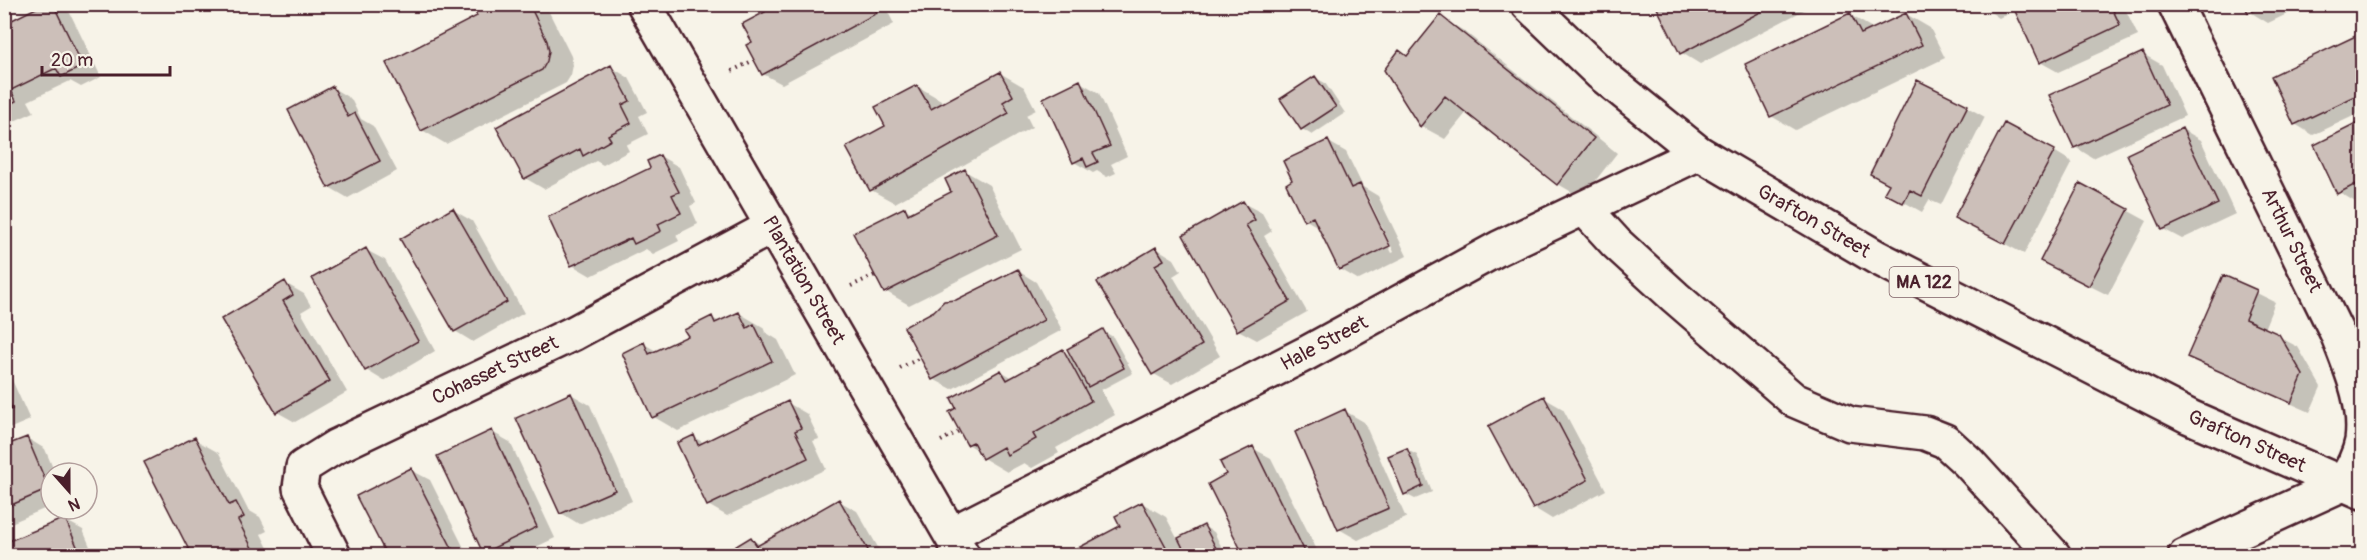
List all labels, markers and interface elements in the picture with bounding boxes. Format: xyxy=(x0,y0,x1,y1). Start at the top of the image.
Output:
scale bar xyxy=(42,39,170,77)
text: 20 m xyxy=(51,49,93,72)
street label: Grafton Street xyxy=(1753,179,1876,264)
street label: Arthur Street xyxy=(2256,184,2328,297)
street label: Plantation Street xyxy=(757,211,851,350)
road number: MA 122 xyxy=(1890,267,1958,297)
street label: Hale Street xyxy=(1276,309,1373,376)
street label: Cohasset Street xyxy=(428,330,563,410)
street label: Grafton Street xyxy=(2184,404,2311,478)
north arrow xyxy=(39,461,99,521)
text: N xyxy=(65,493,83,515)

